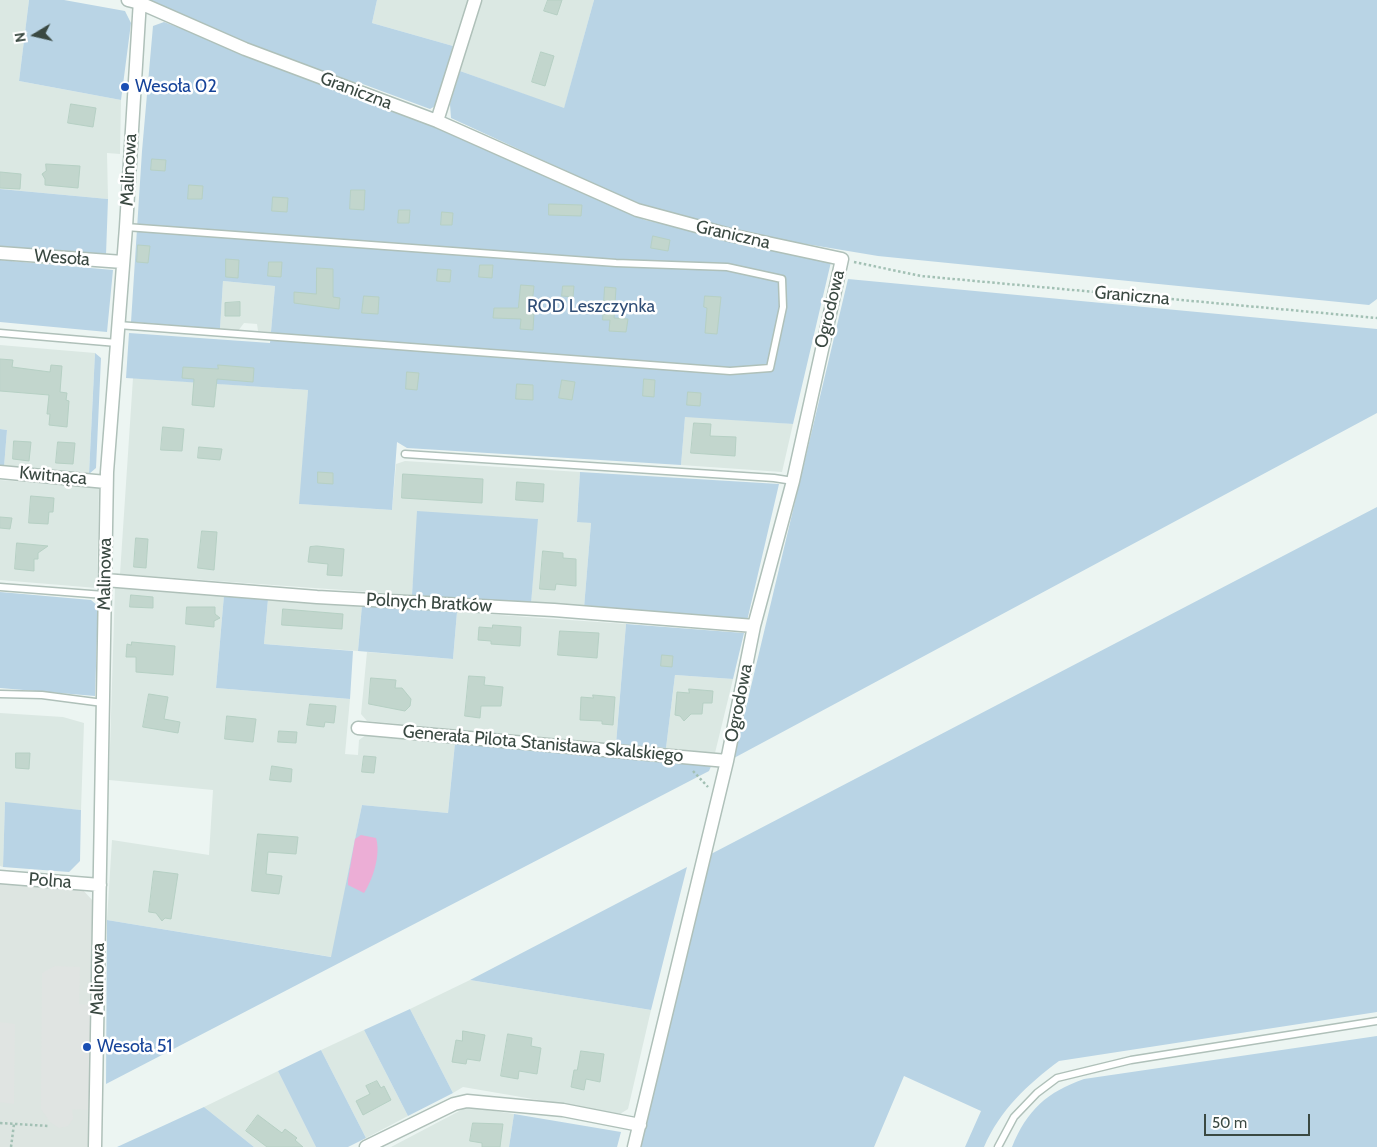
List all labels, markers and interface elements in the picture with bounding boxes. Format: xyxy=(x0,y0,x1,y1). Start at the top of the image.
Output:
north arrow xyxy=(10,10,60,60)
text: N xyxy=(11,31,30,44)
street label: Graniczna xyxy=(317,67,395,115)
place label: Wesoła 02 xyxy=(135,76,217,98)
marker: Wesoła 02 xyxy=(119,81,131,93)
street label: Malinowa xyxy=(116,133,142,207)
street label: Graniczna xyxy=(694,216,772,254)
street label: Wesoła xyxy=(33,245,91,271)
street label: Ogrodowa xyxy=(811,268,849,350)
street label: Graniczna xyxy=(1093,282,1171,310)
park label: ROD Leszczynka xyxy=(527,296,655,318)
street label: Kwitnąca xyxy=(18,462,88,490)
street label: Malinowa xyxy=(94,537,116,611)
street label: Polnych Bratków xyxy=(365,589,493,617)
street label: Ogrodowa xyxy=(721,662,757,744)
street label: Generała Pilota Stanisława Skalskiego xyxy=(402,721,684,767)
street label: Polna xyxy=(28,869,72,893)
street label: Malinowa xyxy=(87,942,109,1016)
place label: Wesoła 51 xyxy=(97,1036,172,1058)
marker: Wesoła 51 xyxy=(81,1041,93,1053)
scale bar xyxy=(1207,1104,1313,1136)
text: 50 m xyxy=(1212,1114,1247,1132)

